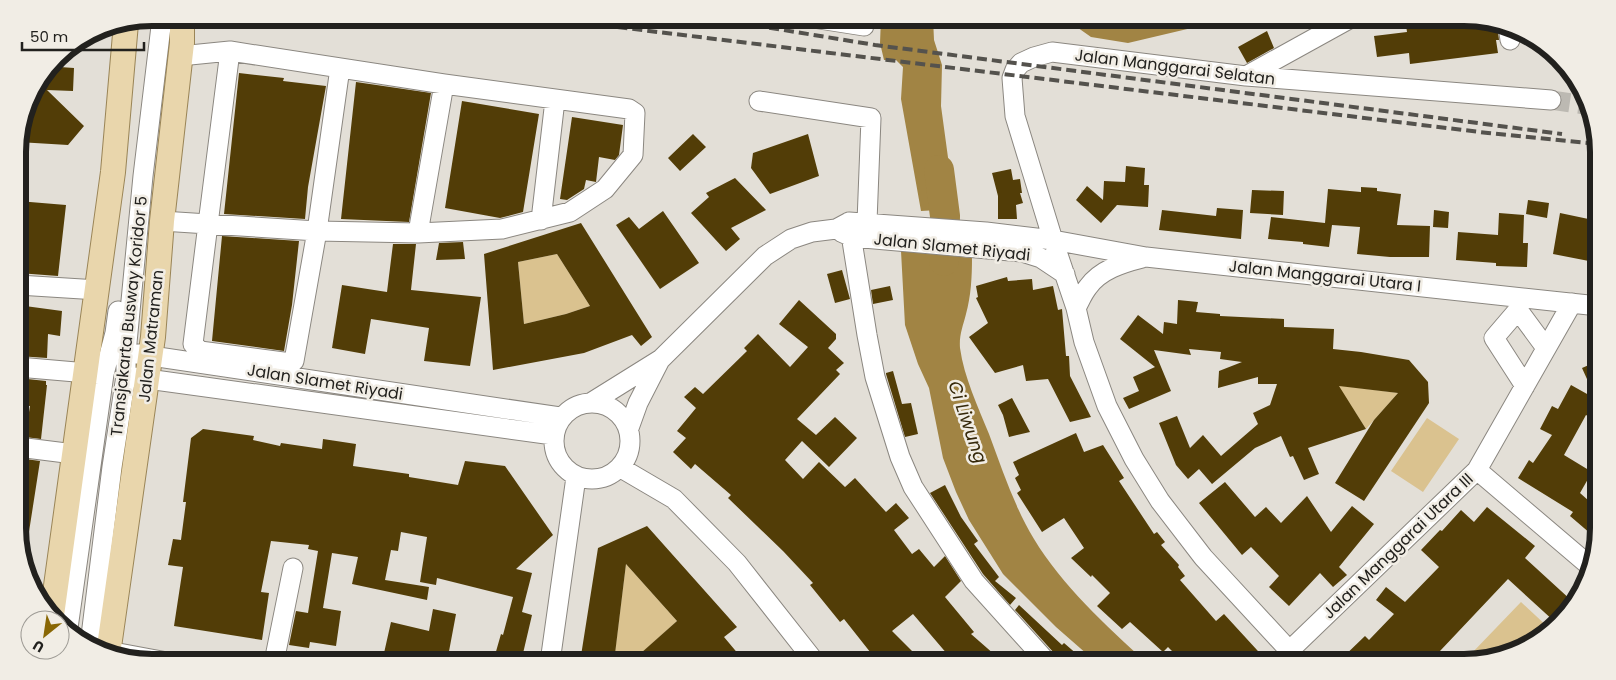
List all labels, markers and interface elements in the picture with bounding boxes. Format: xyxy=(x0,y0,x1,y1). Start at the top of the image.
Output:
scale bar xyxy=(22,20,145,52)
text: 50 m xyxy=(30,26,68,47)
street label: Jalan Manggarai Selatan xyxy=(1073,43,1277,91)
street label: Transjakarta Busway Koridor 5 xyxy=(105,195,153,437)
street label: Jalan Slamet Riyadi xyxy=(873,227,1031,267)
street label: Jalan Manggarai Utara I xyxy=(1228,254,1422,298)
street label: Jalan Matraman xyxy=(133,269,169,403)
street label: Jalan Slamet Riyadi xyxy=(245,358,405,406)
water label: Ci Liwung xyxy=(942,377,994,467)
street label: Jalan Manggarai Utara III xyxy=(1318,468,1478,624)
north arrow xyxy=(20,610,70,660)
text: U xyxy=(29,635,48,657)

